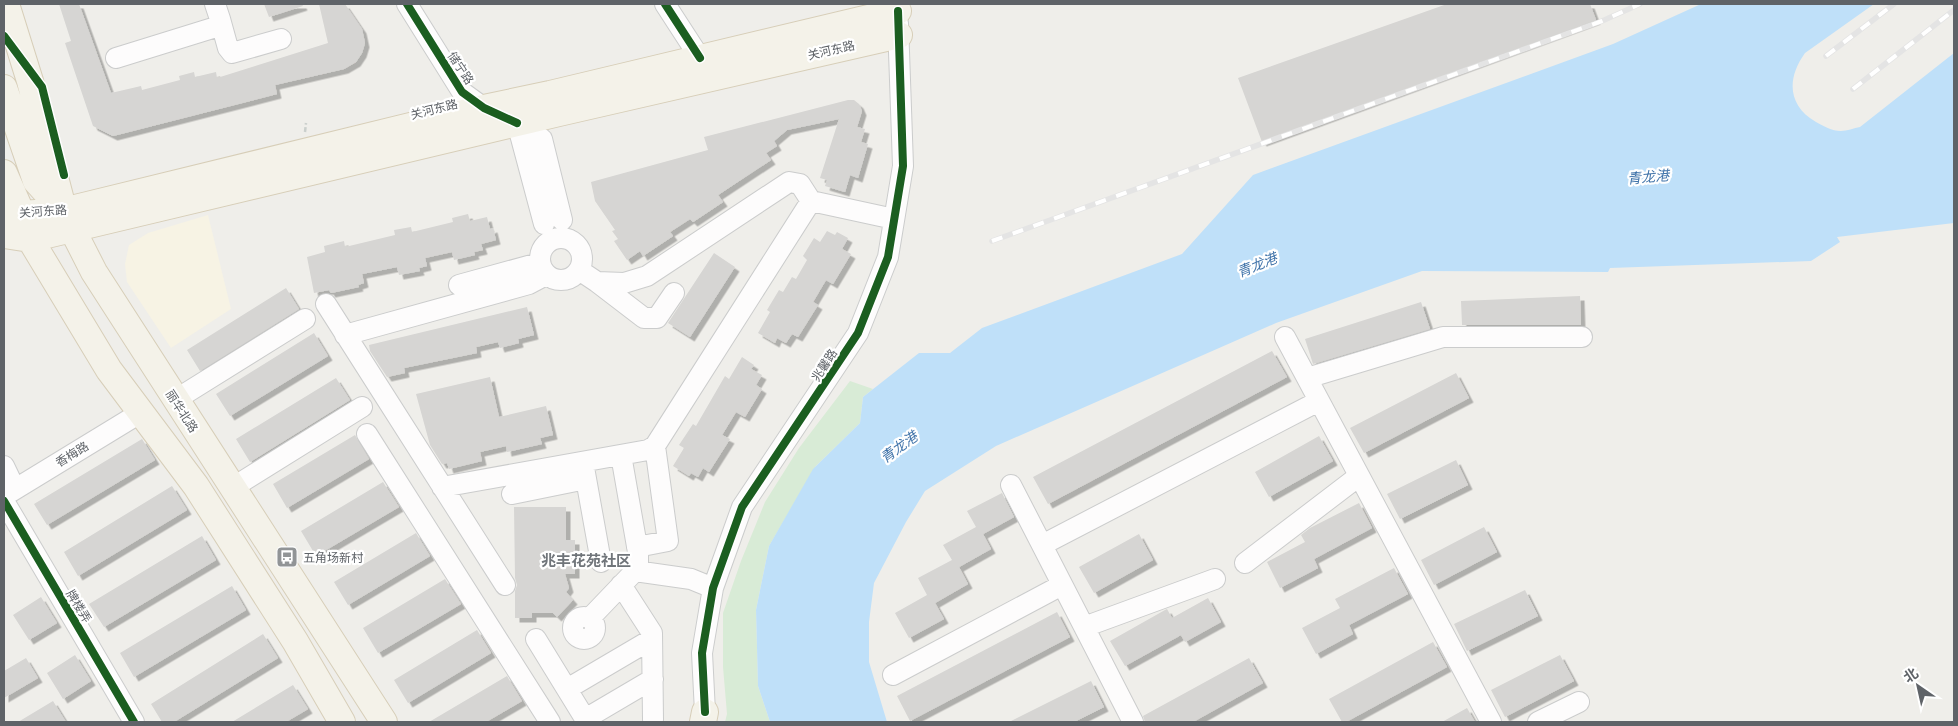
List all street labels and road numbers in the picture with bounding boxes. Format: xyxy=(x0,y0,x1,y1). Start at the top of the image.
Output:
street label: 关河东路 xyxy=(806,37,856,63)
street label: 储宁路 xyxy=(445,49,477,87)
street label: 关河东路 xyxy=(409,96,459,122)
street label: 关河东路 xyxy=(19,202,67,220)
street label: 兆馨路 xyxy=(808,346,840,384)
street label: 丽华北路 xyxy=(163,387,201,435)
street label: 香梅路 xyxy=(53,438,91,470)
street label: 牌楼弄 xyxy=(63,587,95,625)

